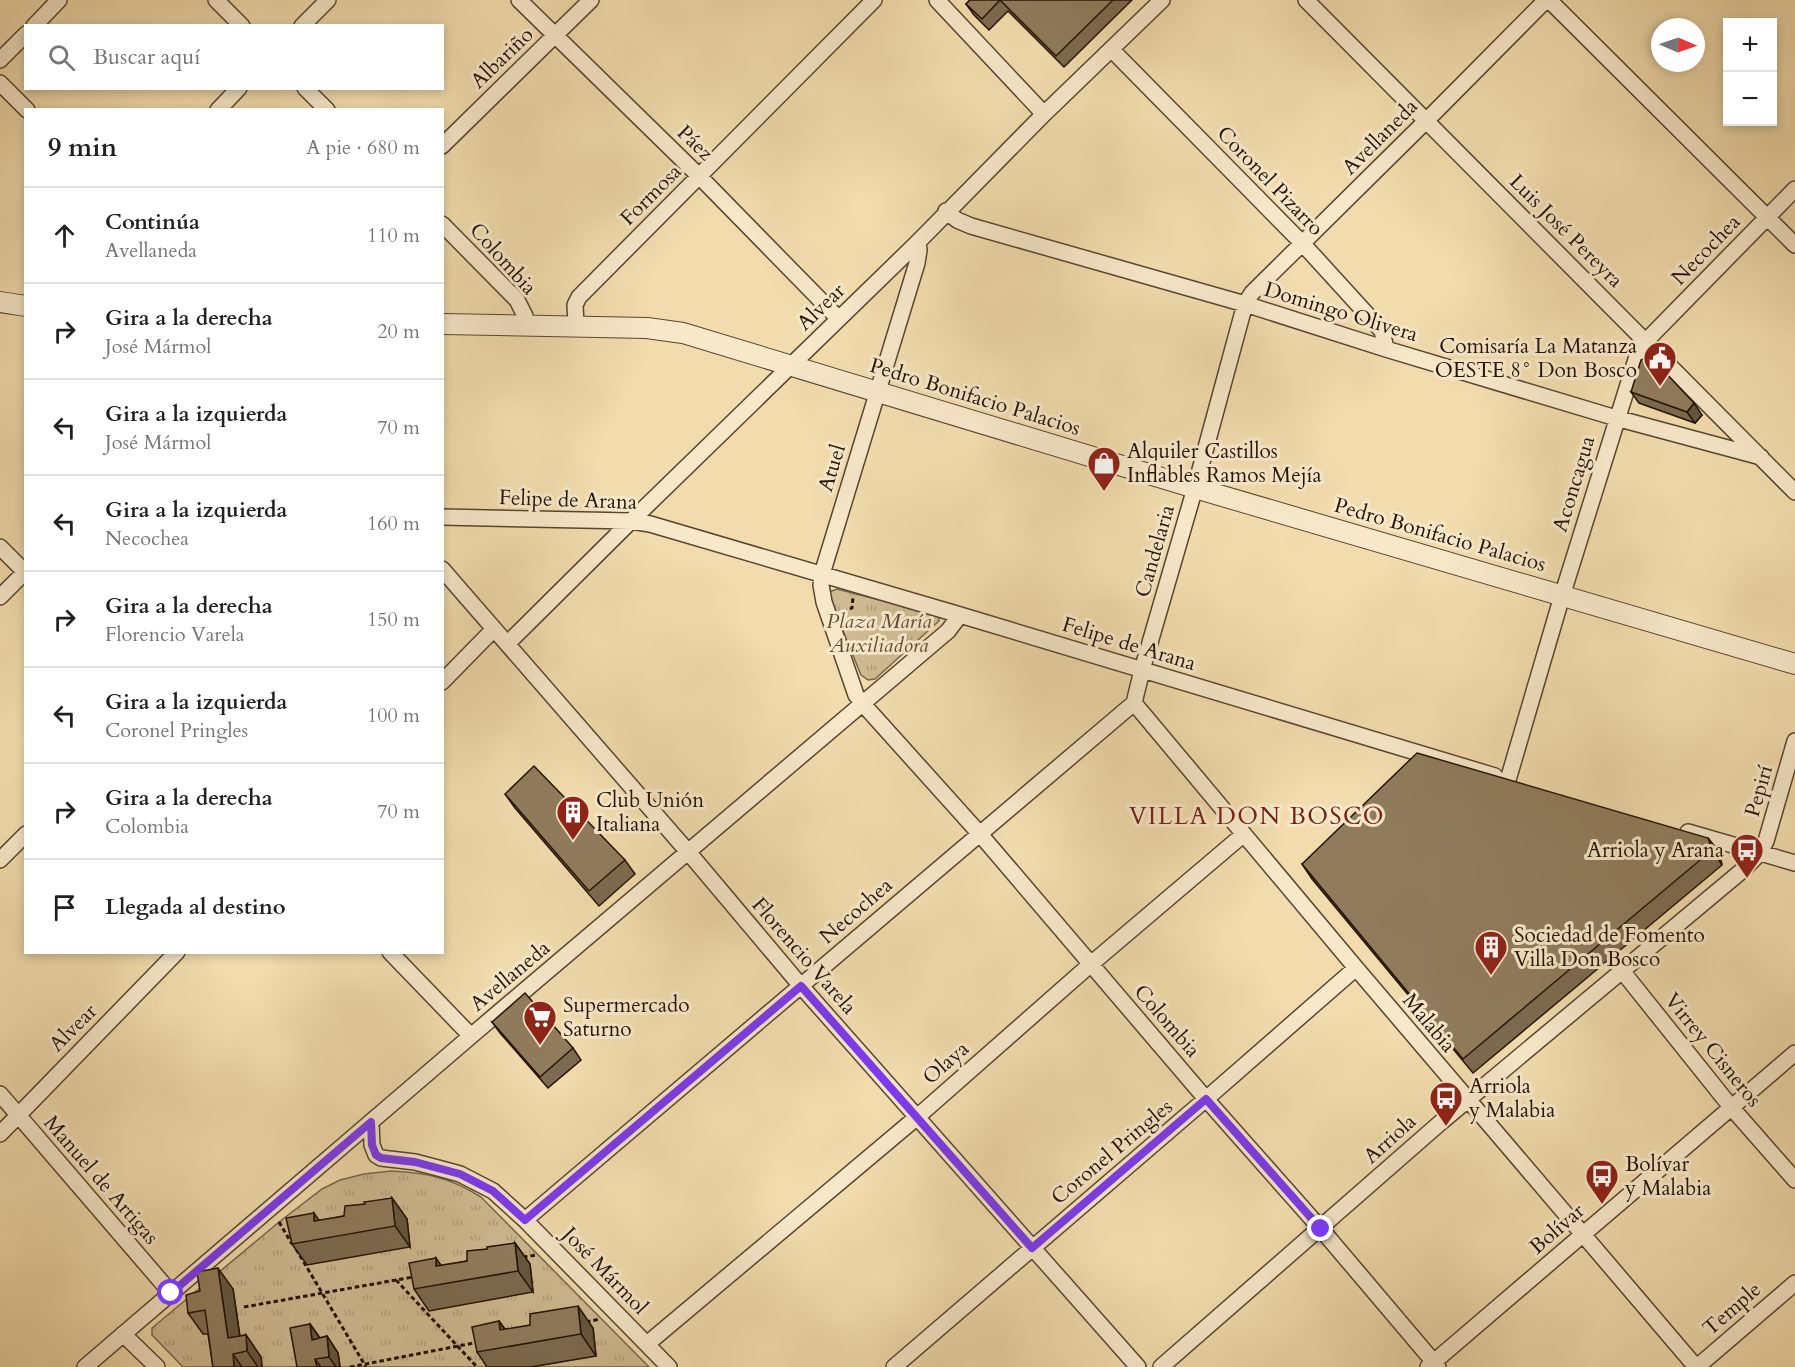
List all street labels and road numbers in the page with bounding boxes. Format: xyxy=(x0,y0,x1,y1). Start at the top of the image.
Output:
street label: Albariño xyxy=(464,21,540,95)
street label: Avellaneda xyxy=(1336,93,1424,181)
street label: Páez xyxy=(670,119,720,168)
street label: Coronel Pizarro xyxy=(1210,120,1330,242)
street label: Formosa xyxy=(614,158,688,232)
street label: Luis José Pereyra xyxy=(1503,168,1629,294)
street label: Necochea xyxy=(1665,208,1747,292)
street label: Colombia xyxy=(463,217,543,301)
street label: Domingo Olivera xyxy=(1261,275,1421,349)
street label: Alvear xyxy=(790,276,852,337)
street label: Pedro Bonifacio Palacios xyxy=(866,351,1084,443)
street label: Aconcagua xyxy=(1546,433,1602,535)
street label: Atuel xyxy=(811,441,853,495)
street label: Felipe de Arana xyxy=(498,483,638,517)
street label: Pedro Bonifacio Palacios xyxy=(1331,491,1549,579)
street label: Candelaria xyxy=(1128,501,1182,601)
street label: Felipe de Arana xyxy=(1059,610,1199,678)
street label: Pepirí xyxy=(1738,762,1780,820)
street label: Necochea xyxy=(813,871,899,951)
street label: Florencio Varela xyxy=(745,891,863,1021)
street label: Avellaneda xyxy=(464,934,556,1018)
street label: Colombia xyxy=(1127,978,1207,1064)
street label: Malabia xyxy=(1396,987,1462,1059)
street label: Virrey Cisneros xyxy=(1658,987,1768,1113)
street label: Alvear xyxy=(43,997,104,1058)
street label: Olaya xyxy=(917,1035,975,1091)
street label: Coronel Pringles xyxy=(1045,1093,1179,1211)
street label: Arriola xyxy=(1357,1108,1423,1170)
street label: Manuel de Artigas xyxy=(37,1109,165,1251)
street label: Bolívar xyxy=(1523,1197,1591,1261)
street label: José Mármol xyxy=(554,1219,654,1321)
street label: Temple xyxy=(1697,1275,1767,1343)

